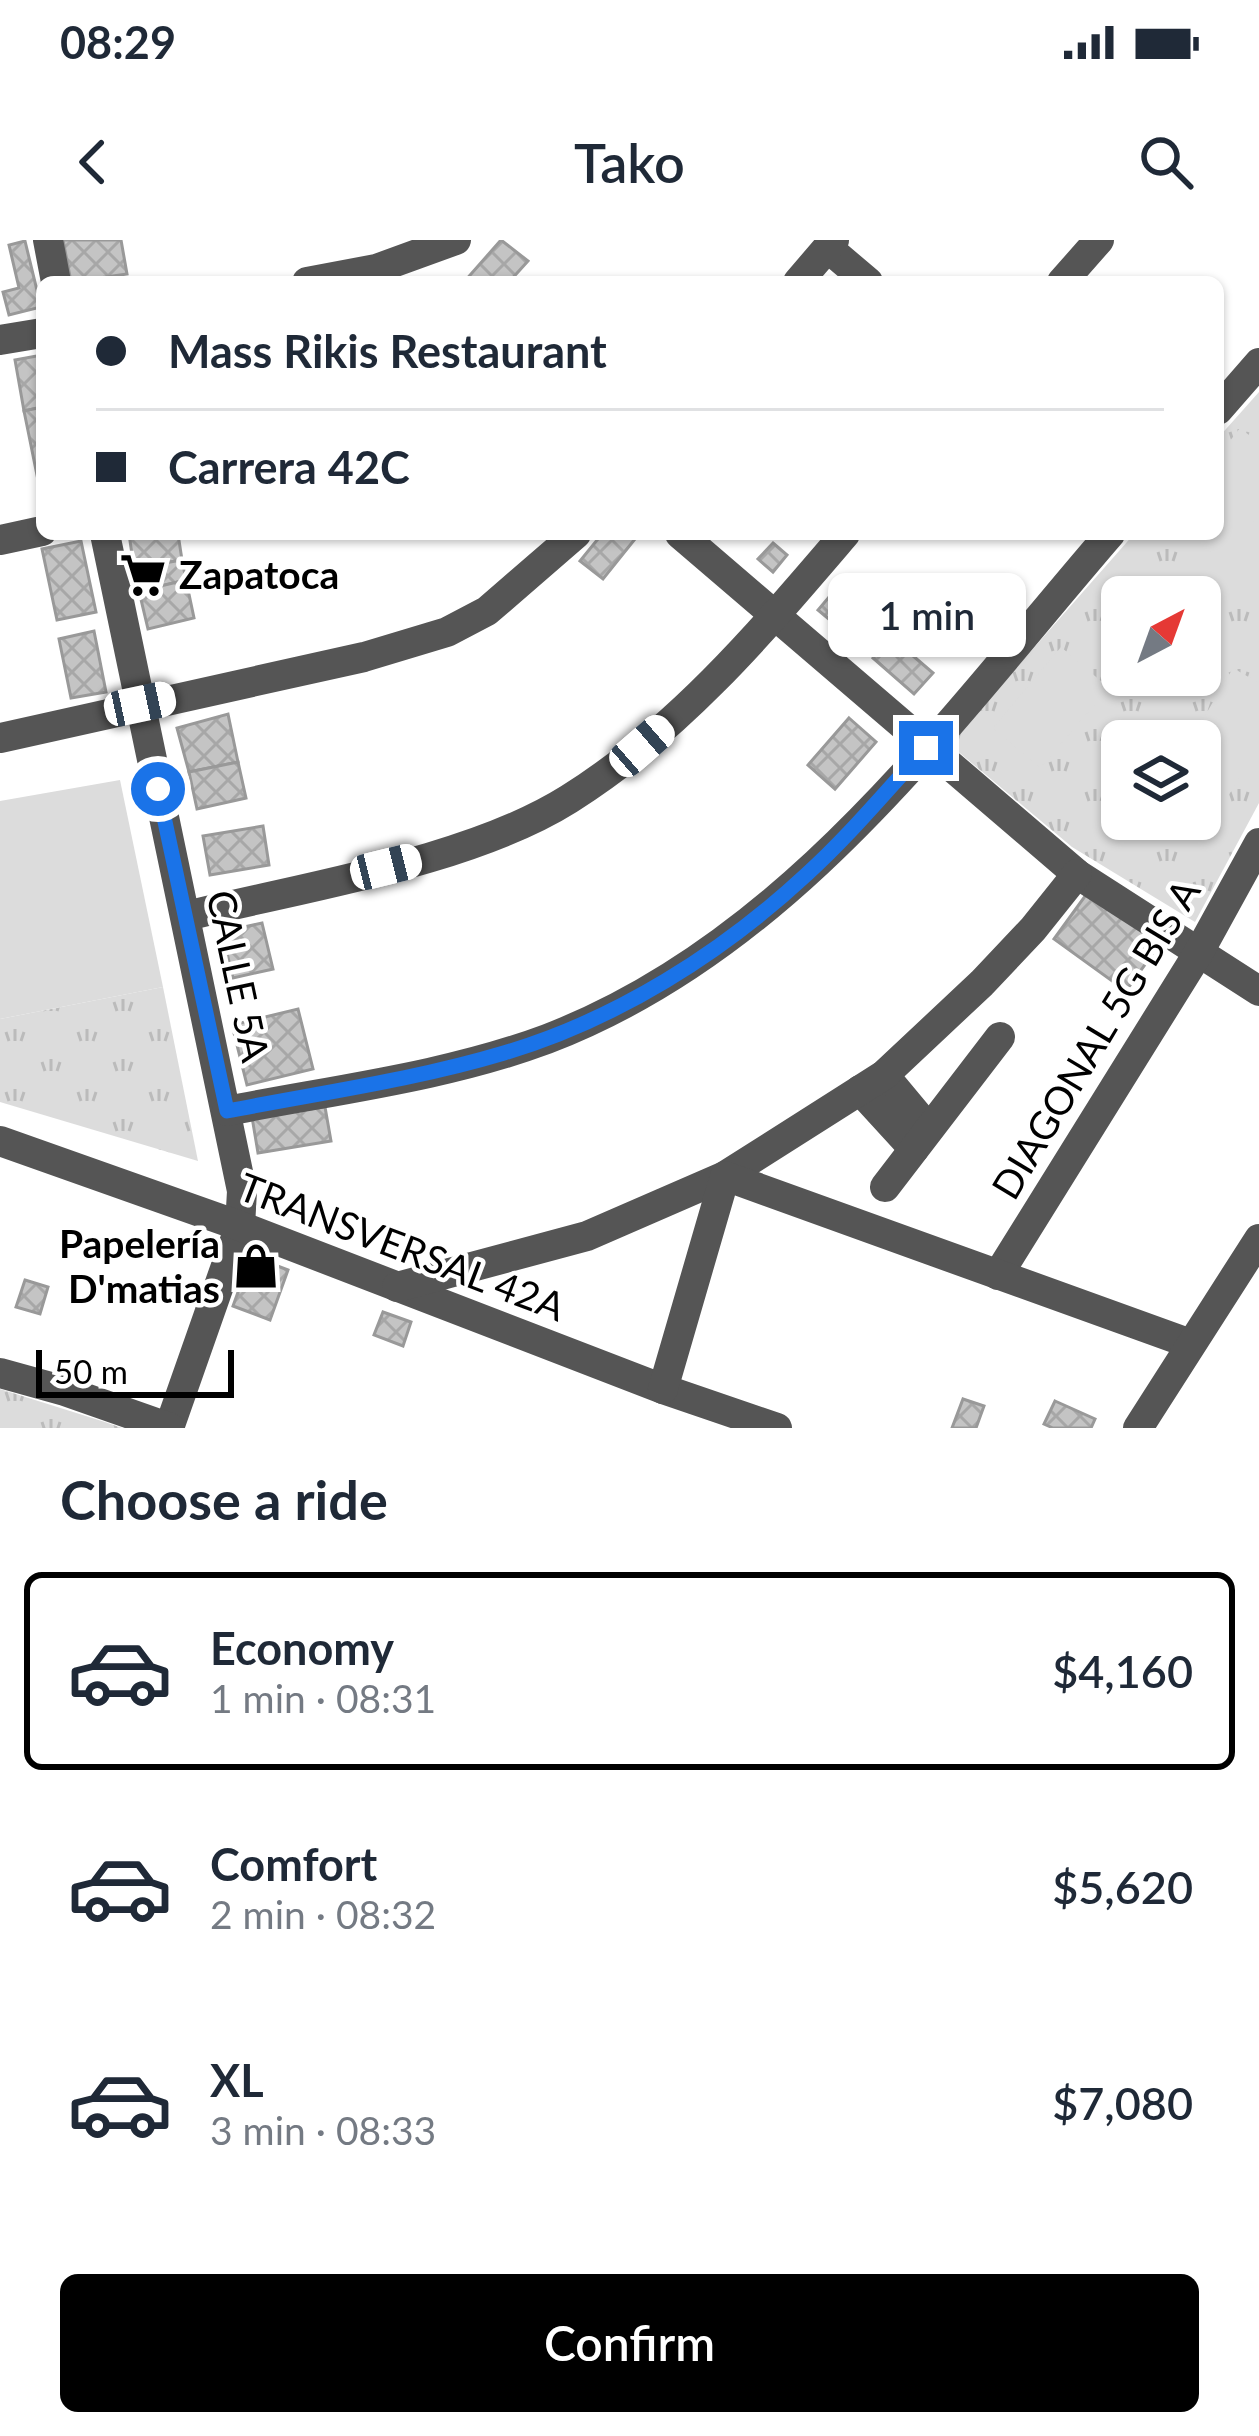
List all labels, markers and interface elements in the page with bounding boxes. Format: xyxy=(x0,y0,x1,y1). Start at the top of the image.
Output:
text: 08:29 xyxy=(60,15,176,69)
icon: back xyxy=(60,129,126,195)
icon: search xyxy=(1133,129,1199,195)
text: Tako xyxy=(574,130,685,195)
text: Mass Rikis Restaurant xyxy=(168,324,607,378)
text: Carrera 42C xyxy=(168,440,410,494)
supermarket icon: Zapatoca xyxy=(118,550,168,600)
place label: Zapatoca xyxy=(179,551,339,597)
callout: 1 min xyxy=(827,574,1025,658)
north arrow xyxy=(1101,576,1221,696)
map controls xyxy=(1101,576,1221,840)
text: 1 min xyxy=(879,592,975,638)
car xyxy=(101,679,179,729)
car xyxy=(603,709,681,783)
button: layers xyxy=(1101,720,1221,840)
route end xyxy=(899,721,953,775)
route start xyxy=(131,762,185,816)
car xyxy=(347,841,425,893)
street label: DIAGONAL 5G BIS A xyxy=(982,870,1209,1207)
street label: CALLE 5A xyxy=(198,886,280,1066)
street label: TRANSVERSAL 42A xyxy=(233,1163,572,1330)
place label: Papelería D'matias xyxy=(59,1220,220,1311)
shop icon: Papelería D'matias xyxy=(231,1241,281,1291)
scale bar xyxy=(36,1344,234,1397)
text: 50 m xyxy=(54,1351,128,1391)
text: Choose a ride xyxy=(60,1467,388,1532)
icon: car xyxy=(66,1617,174,1725)
text: Economy xyxy=(210,1621,394,1675)
text: $4,160 xyxy=(1052,1644,1193,1698)
text: 1 min · 08:31 xyxy=(210,1675,436,1721)
icon: car xyxy=(66,1833,174,1941)
text: Comfort xyxy=(210,1837,377,1891)
text: $5,620 xyxy=(1052,1860,1193,1914)
text: 2 min · 08:32 xyxy=(210,1891,436,1937)
icon: car xyxy=(66,2049,174,2157)
text: XL xyxy=(210,2053,264,2107)
text: $7,080 xyxy=(1052,2076,1193,2130)
text: 3 min · 08:33 xyxy=(210,2107,436,2153)
button: Confirm xyxy=(60,2274,1199,2412)

